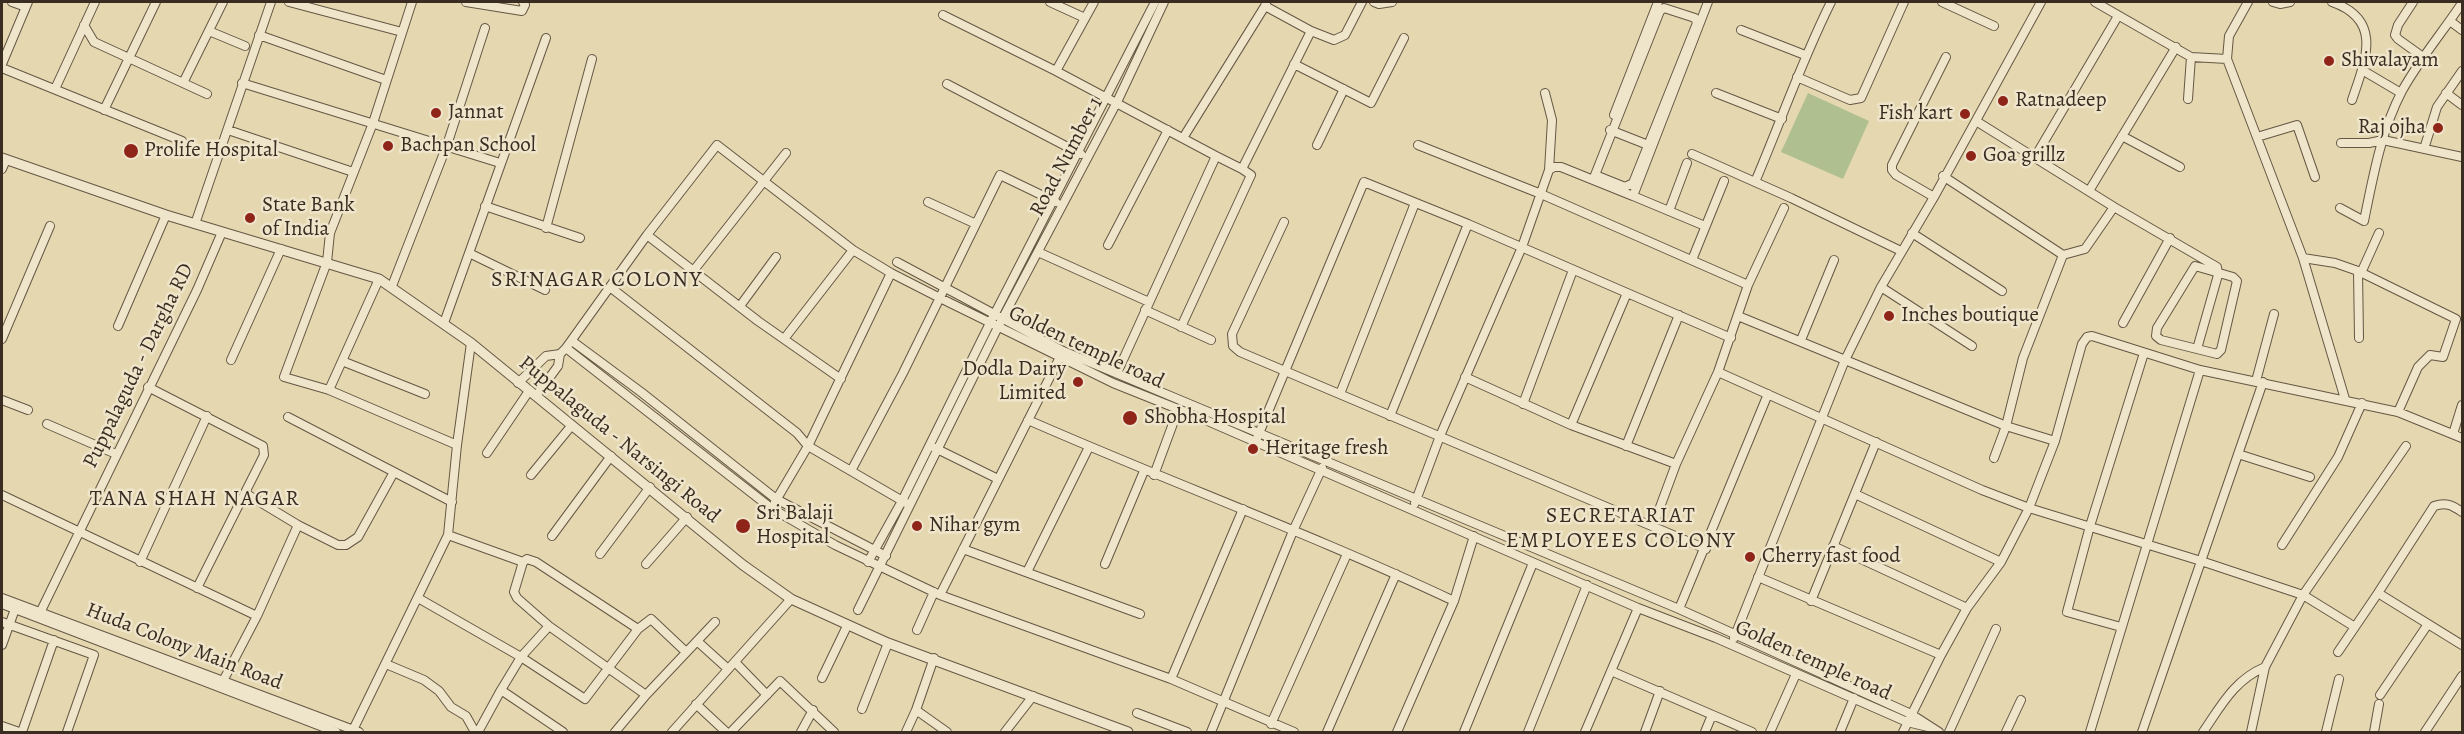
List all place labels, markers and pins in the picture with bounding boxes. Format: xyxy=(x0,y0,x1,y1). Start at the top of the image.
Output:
place label: Shivalayam xyxy=(2341,48,2439,74)
marker: Shivalayam xyxy=(2322,54,2336,68)
place label: Ratnadeep xyxy=(2015,88,2107,114)
marker: Ratnadeep xyxy=(1996,94,2010,108)
place label: Jannat xyxy=(448,100,504,126)
place label: Fish kart xyxy=(1878,101,1953,127)
marker: Jannat xyxy=(429,106,443,120)
marker: Fish kart xyxy=(1958,107,1972,121)
place label: Raj ojha xyxy=(2358,115,2426,141)
marker: Raj ojha xyxy=(2431,121,2445,135)
place label: Bachpan School xyxy=(400,133,536,159)
place label: Prolife Hospital xyxy=(144,138,278,164)
marker: Bachpan School xyxy=(381,139,395,153)
marker: Prolife Hospital xyxy=(122,142,140,160)
place label: Goa grillz xyxy=(1983,143,2065,169)
marker: Goa grillz xyxy=(1964,149,1978,163)
place label: State Bank of India xyxy=(262,193,355,243)
marker: State Bank of India xyxy=(243,211,257,225)
place label: Inches boutique xyxy=(1901,303,2039,329)
marker: Inches boutique xyxy=(1882,309,1896,323)
place label: Dodla Dairy Limited xyxy=(962,357,1066,407)
marker: Dodla Dairy Limited xyxy=(1071,375,1085,389)
place label: Shobha Hospital xyxy=(1144,405,1286,431)
marker: Shobha Hospital xyxy=(1121,409,1139,427)
place label: Heritage fresh xyxy=(1265,436,1388,462)
marker: Heritage fresh xyxy=(1246,442,1260,456)
place label: Sri Balaji Hospital xyxy=(756,501,833,551)
place label: Nihar gym xyxy=(929,513,1020,539)
marker: Sri Balaji Hospital xyxy=(734,517,752,535)
marker: Nihar gym xyxy=(910,519,924,533)
place label: Cherry fast food xyxy=(1762,544,1900,570)
marker: Cherry fast food xyxy=(1743,550,1757,564)

